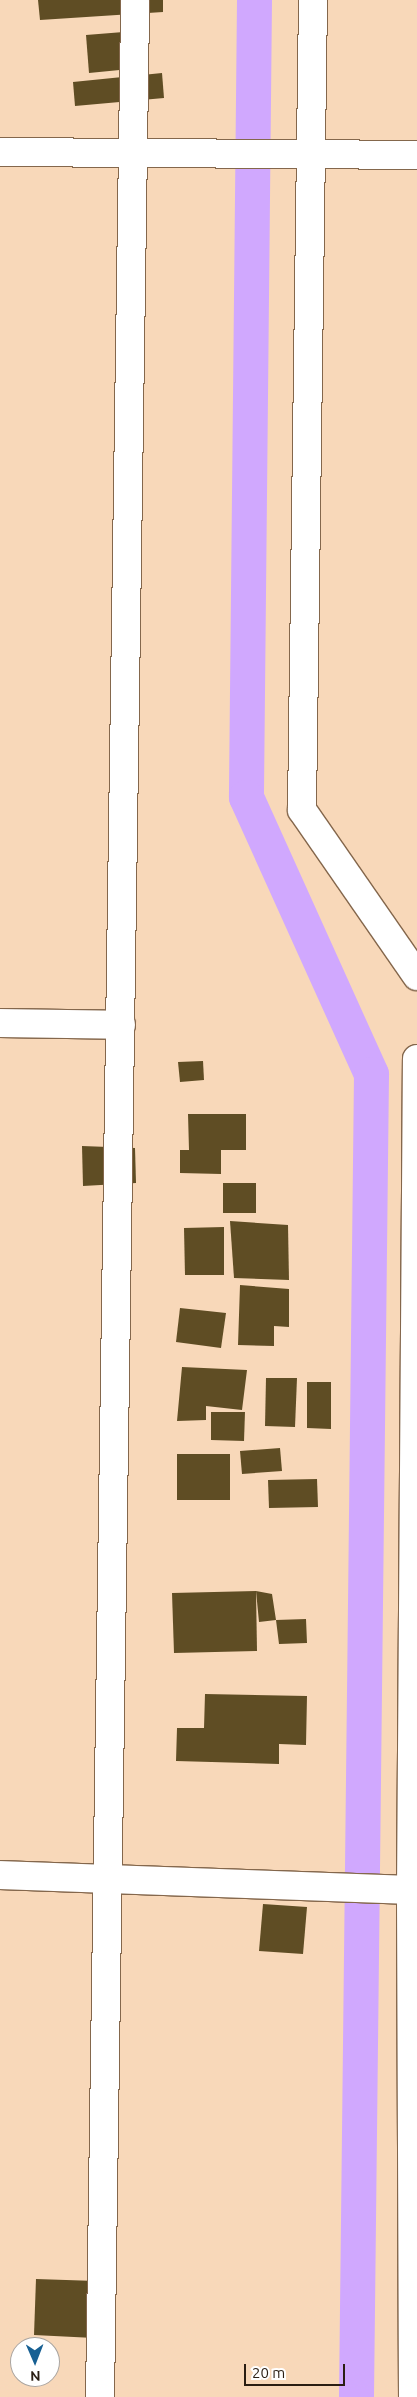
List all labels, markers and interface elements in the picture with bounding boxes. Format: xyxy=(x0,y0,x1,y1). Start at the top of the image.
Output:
north arrow xyxy=(10,2337,60,2387)
scale bar xyxy=(247,2354,348,2386)
text: 20 m xyxy=(252,2364,285,2381)
text: N xyxy=(30,2368,41,2384)

